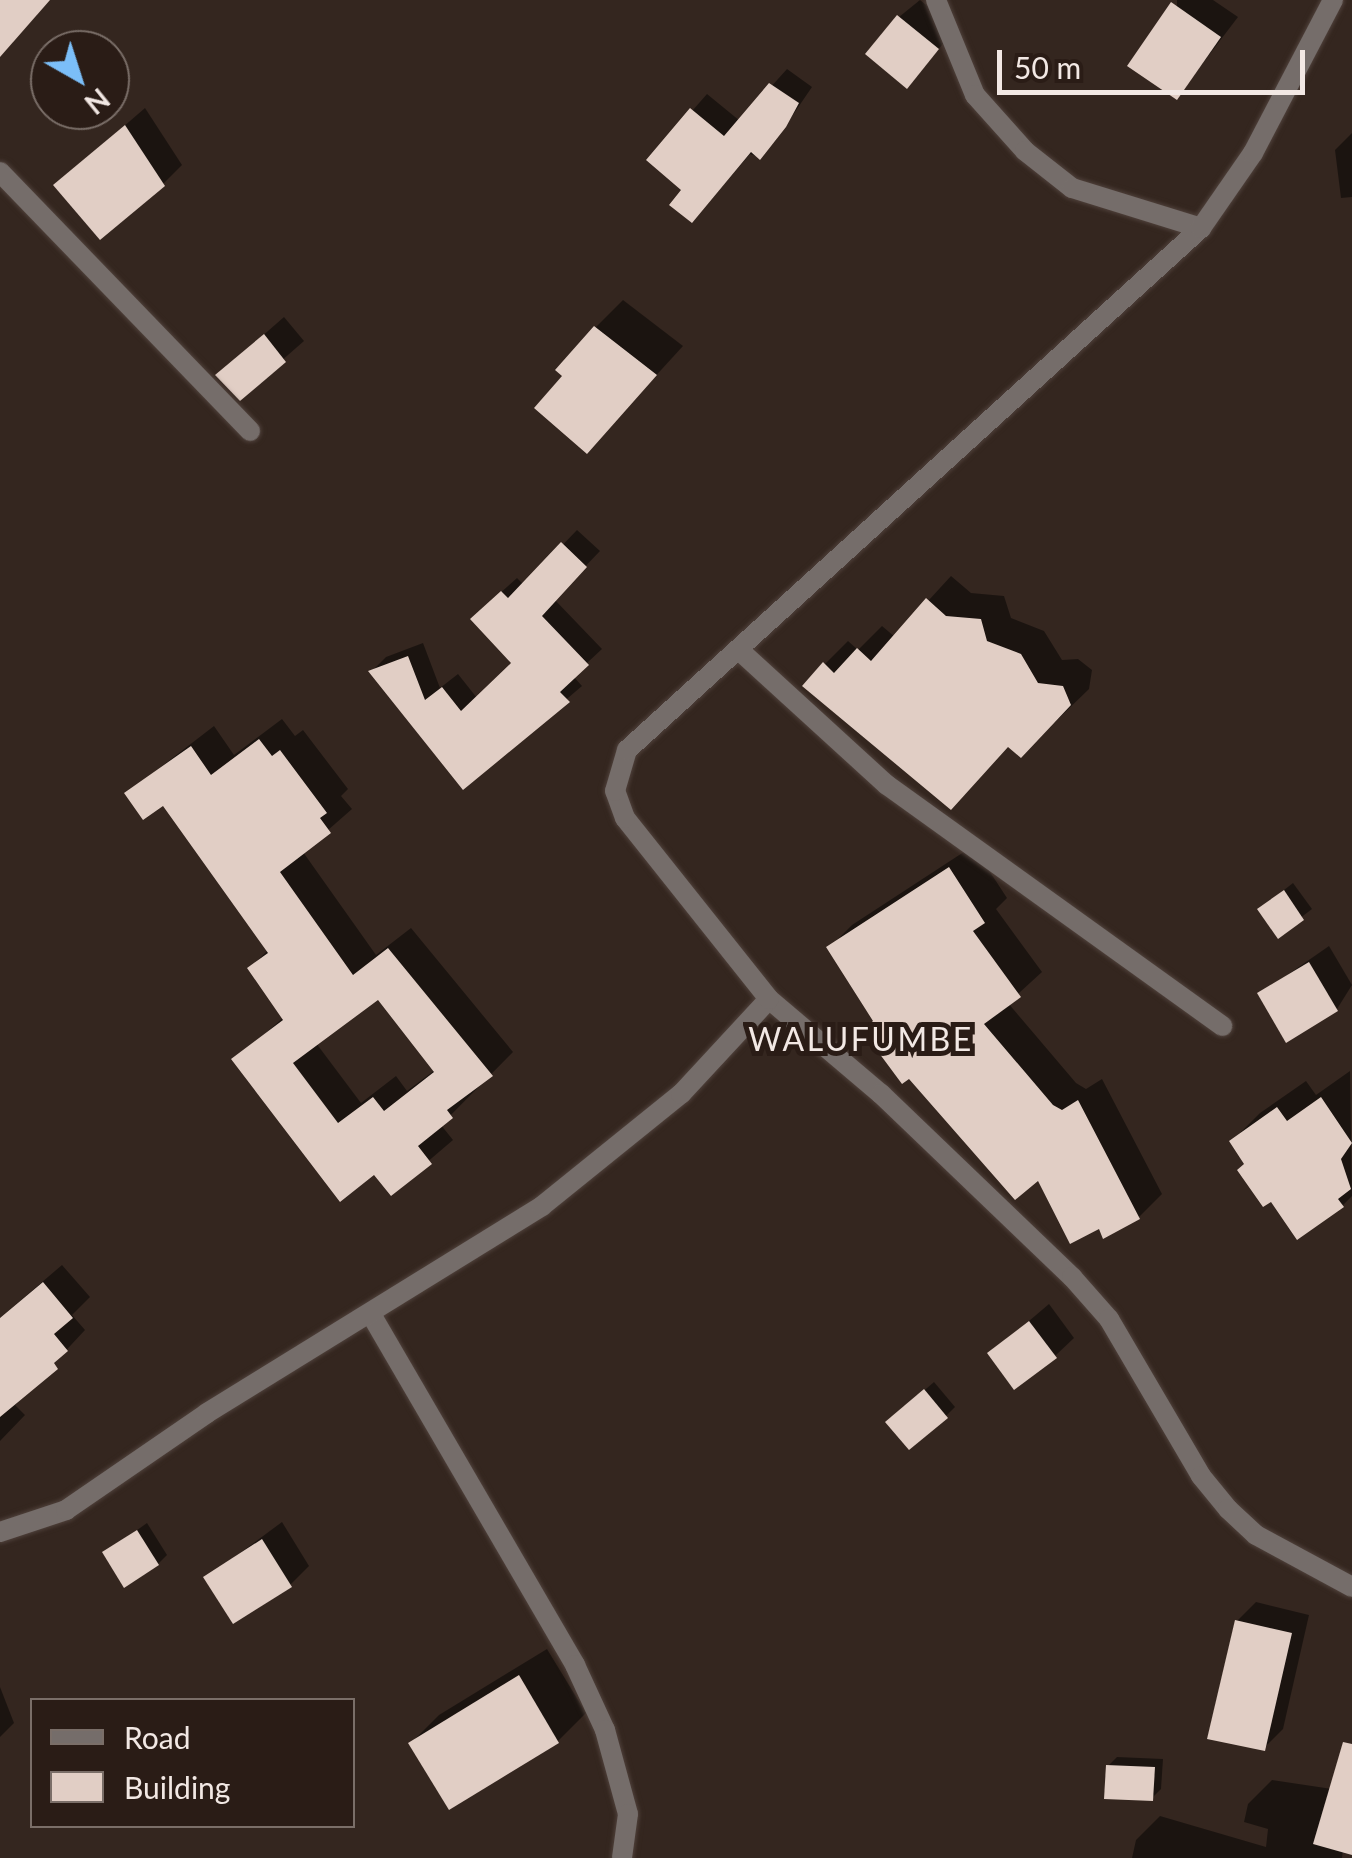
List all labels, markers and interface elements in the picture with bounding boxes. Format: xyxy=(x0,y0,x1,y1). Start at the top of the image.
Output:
north arrow xyxy=(30,30,130,130)
scale bar xyxy=(1002,30,1310,92)
text: 50 m xyxy=(1014,49,1081,85)
text: N xyxy=(79,82,117,122)
district label: WALUFUMBE xyxy=(748,1020,974,1058)
legend xyxy=(30,1698,355,1828)
text: Road xyxy=(124,1719,191,1755)
text: Building xyxy=(124,1769,230,1805)

